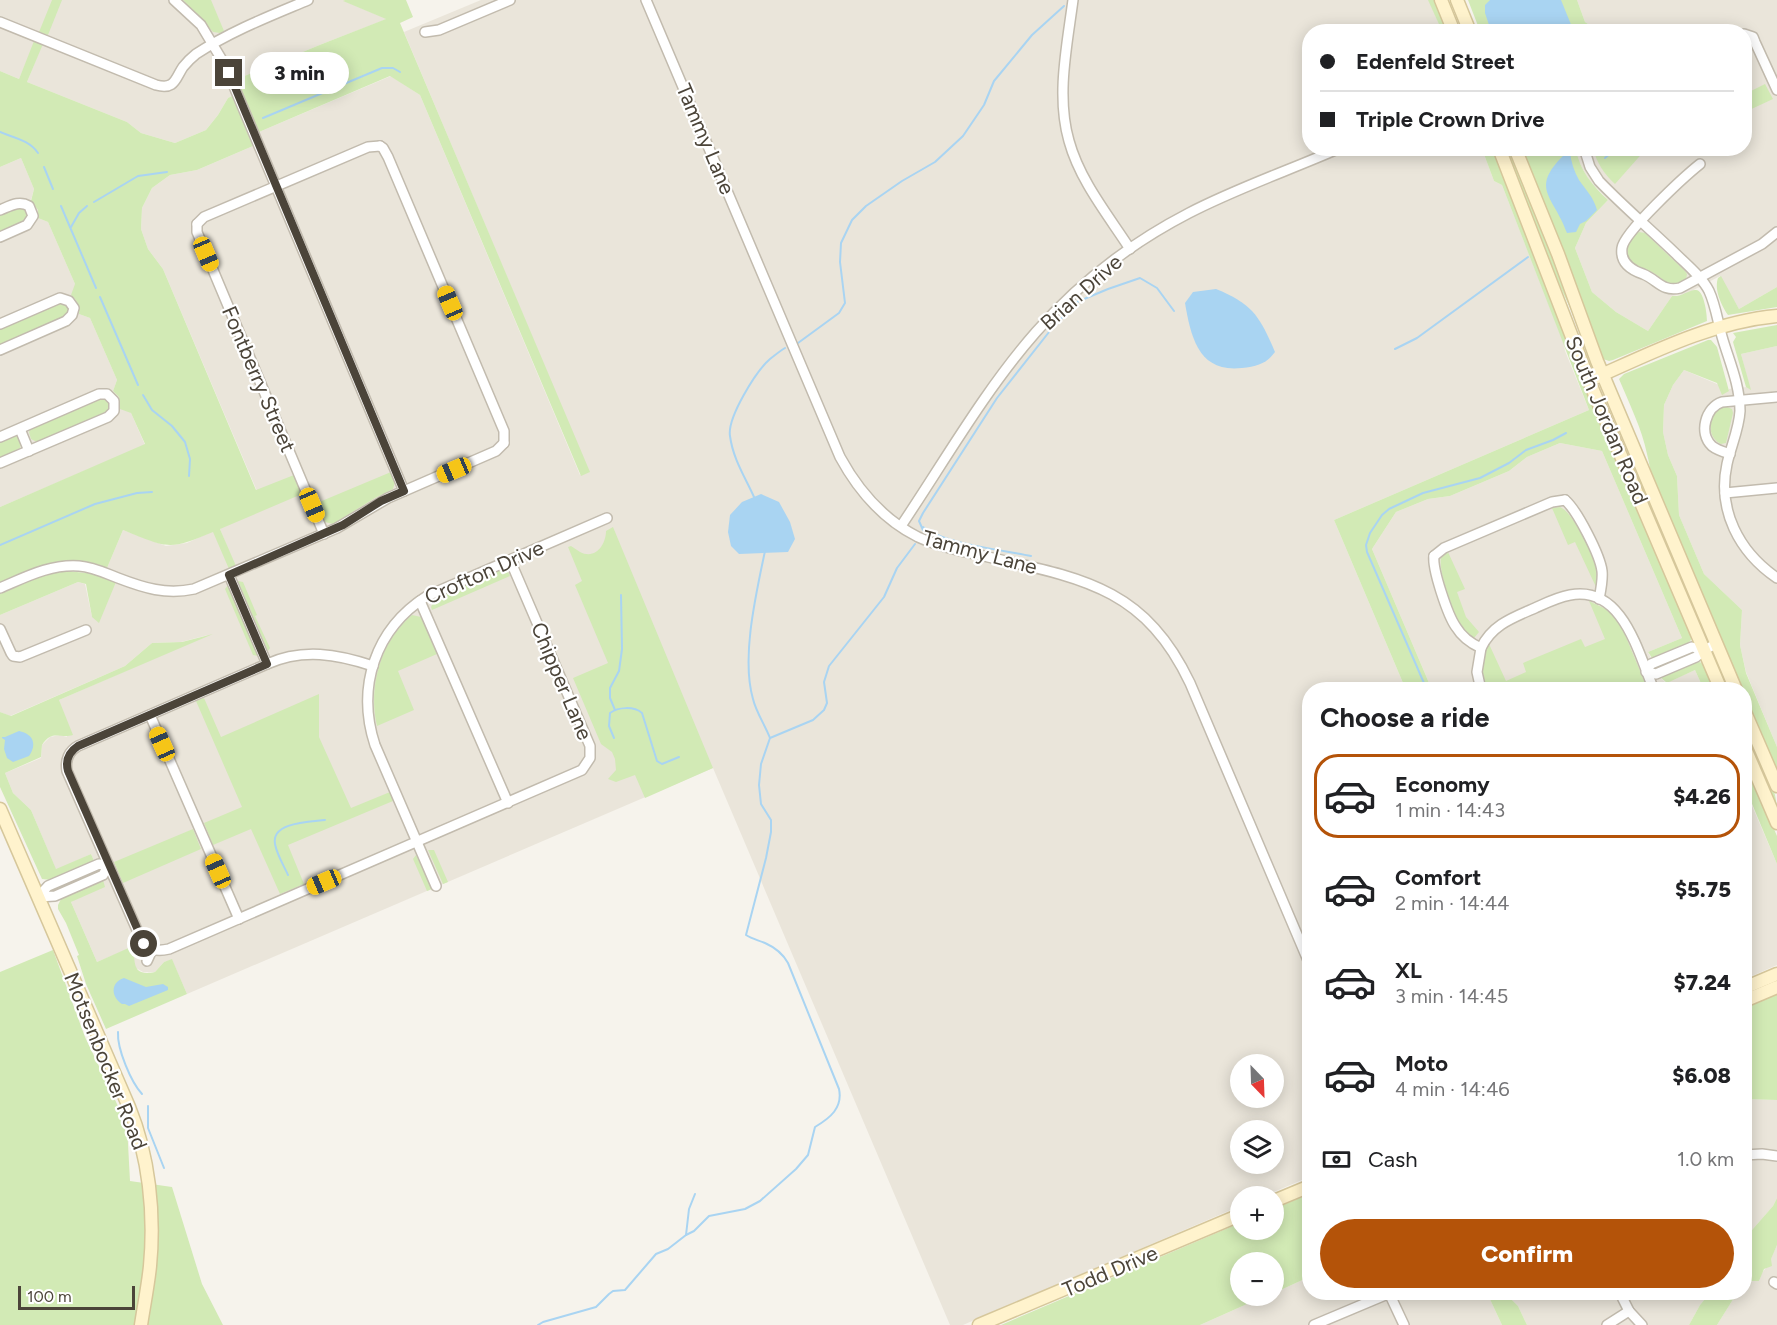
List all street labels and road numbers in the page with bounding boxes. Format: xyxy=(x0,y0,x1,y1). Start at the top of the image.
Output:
street label: Tammy Lane xyxy=(672,80,740,198)
street label: Brian Drive xyxy=(1035,249,1127,335)
street label: Fontberry Street xyxy=(217,302,301,456)
street label: South Jordan Road xyxy=(1560,332,1654,508)
street label: Tammy Lane xyxy=(920,525,1040,579)
street label: Crofton Drive xyxy=(421,535,547,609)
street label: Chipper Lane xyxy=(526,619,598,743)
street label: Motsenbocker Road xyxy=(59,969,153,1153)
street label: Todd Drive xyxy=(1059,1240,1161,1302)

